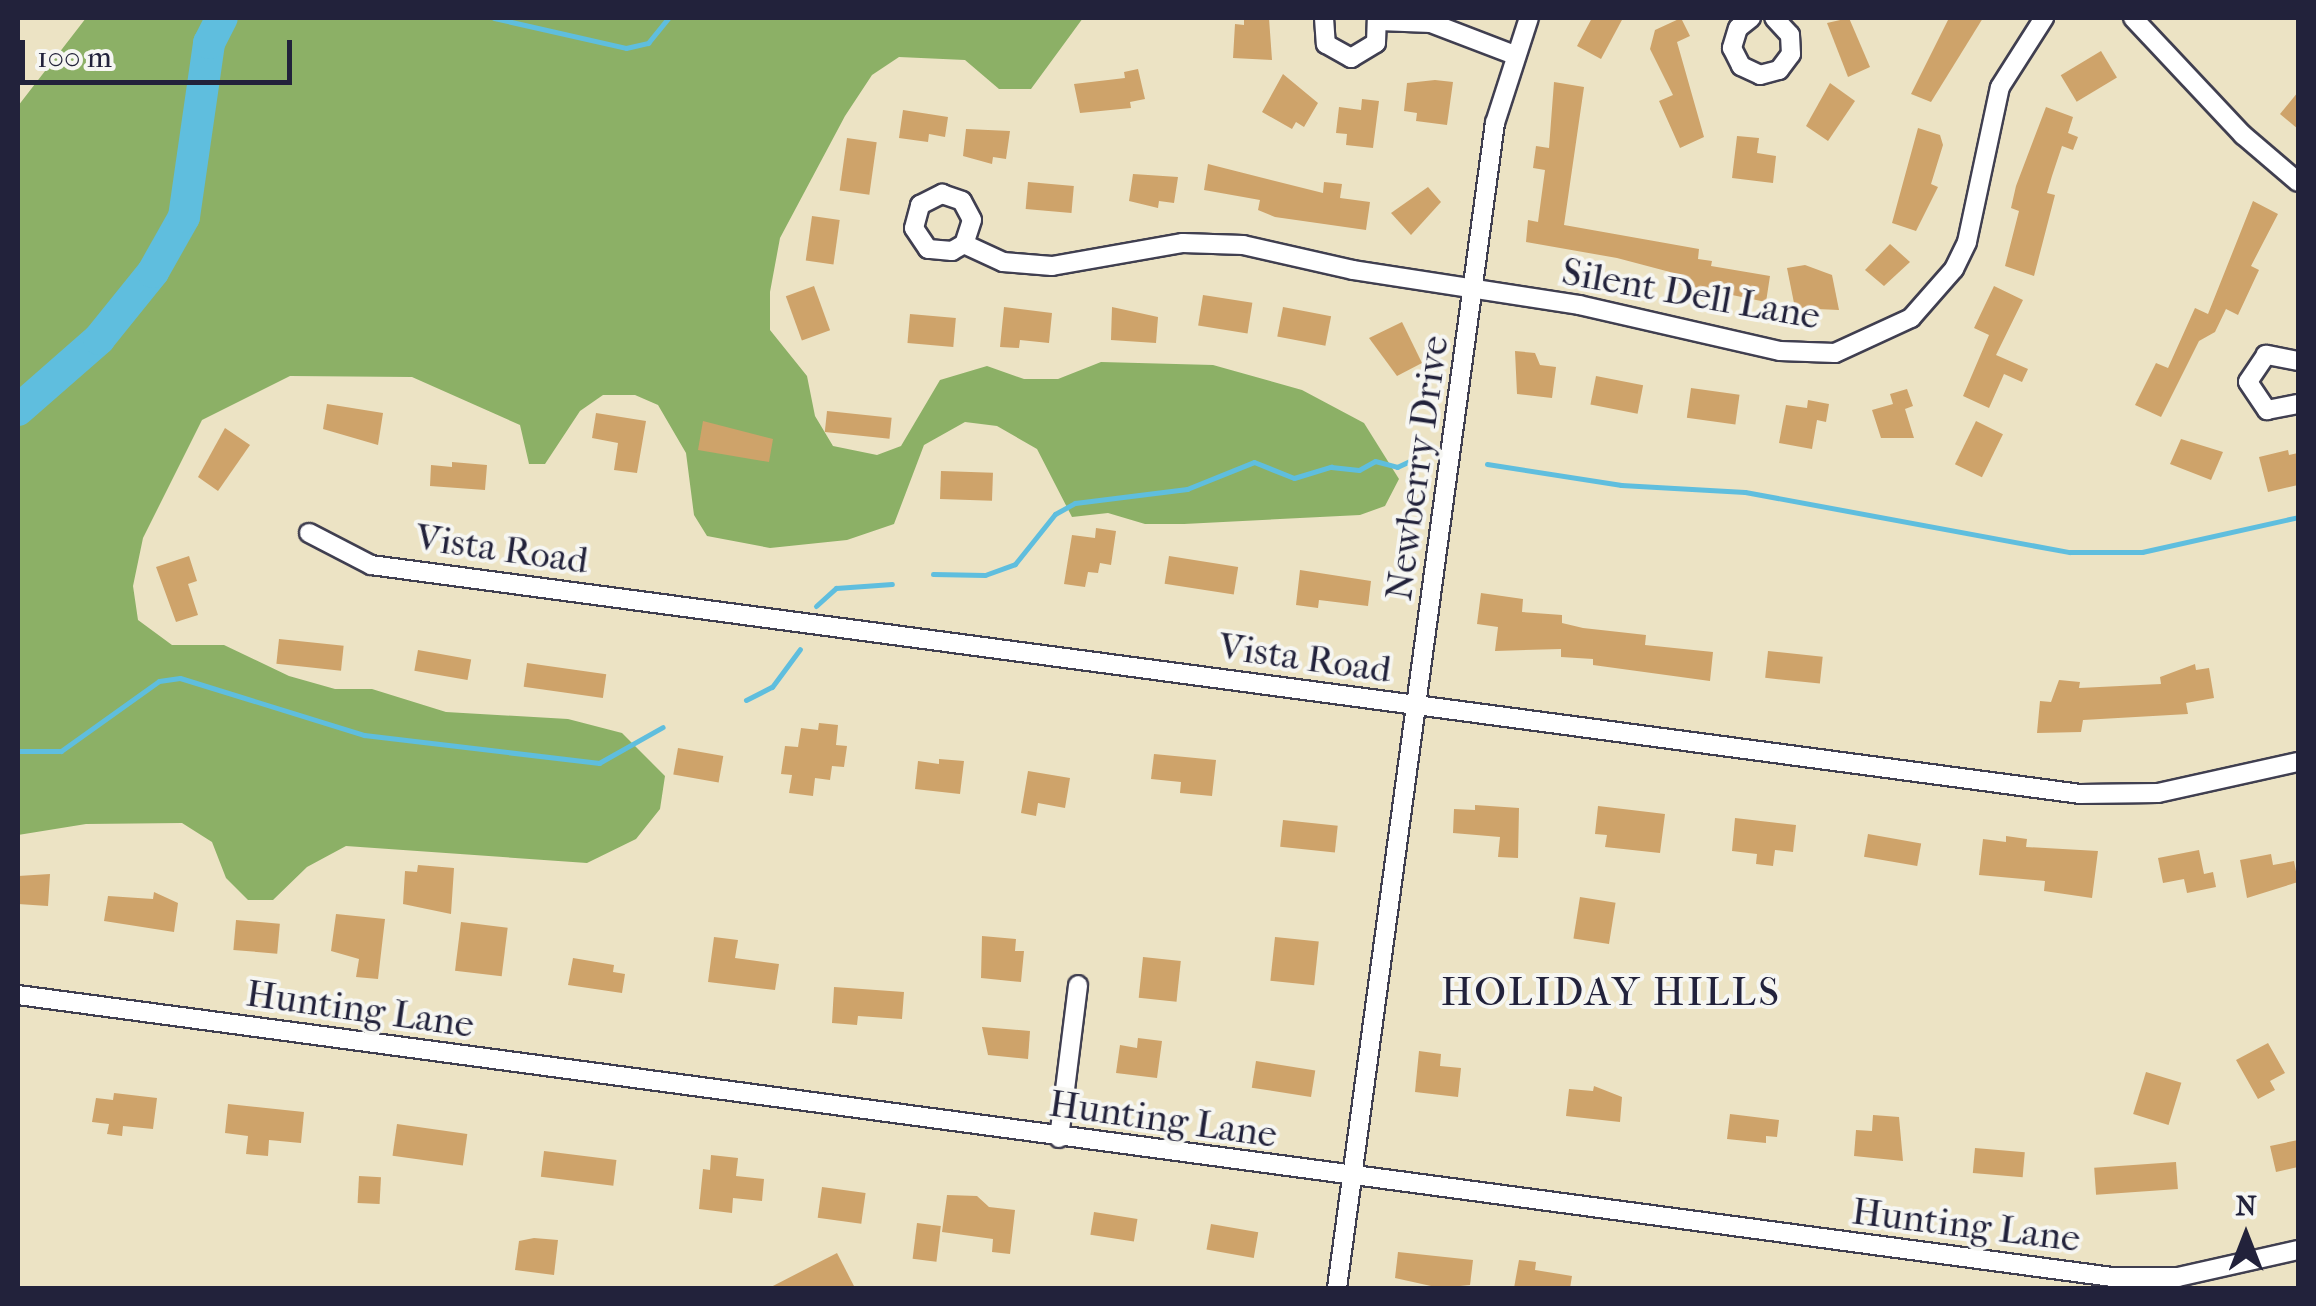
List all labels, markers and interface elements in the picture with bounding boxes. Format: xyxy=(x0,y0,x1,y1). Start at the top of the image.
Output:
scale bar xyxy=(25,20,298,82)
text: 100 m xyxy=(37,40,112,75)
street label: Silent Dell Lane xyxy=(1558,249,1824,339)
street label: Newberry Drive xyxy=(1376,333,1458,603)
street label: Vista Road xyxy=(413,514,591,584)
street label: Vista Road xyxy=(1216,623,1394,693)
district label: HOLIDAY HILLS xyxy=(1441,968,1781,1016)
street label: Hunting Lane xyxy=(243,970,477,1048)
street label: Hunting Lane xyxy=(1046,1080,1280,1158)
north arrow xyxy=(2196,1186,2296,1286)
street label: Hunting Lane xyxy=(1849,1188,2083,1262)
text: N xyxy=(2235,1189,2257,1222)

